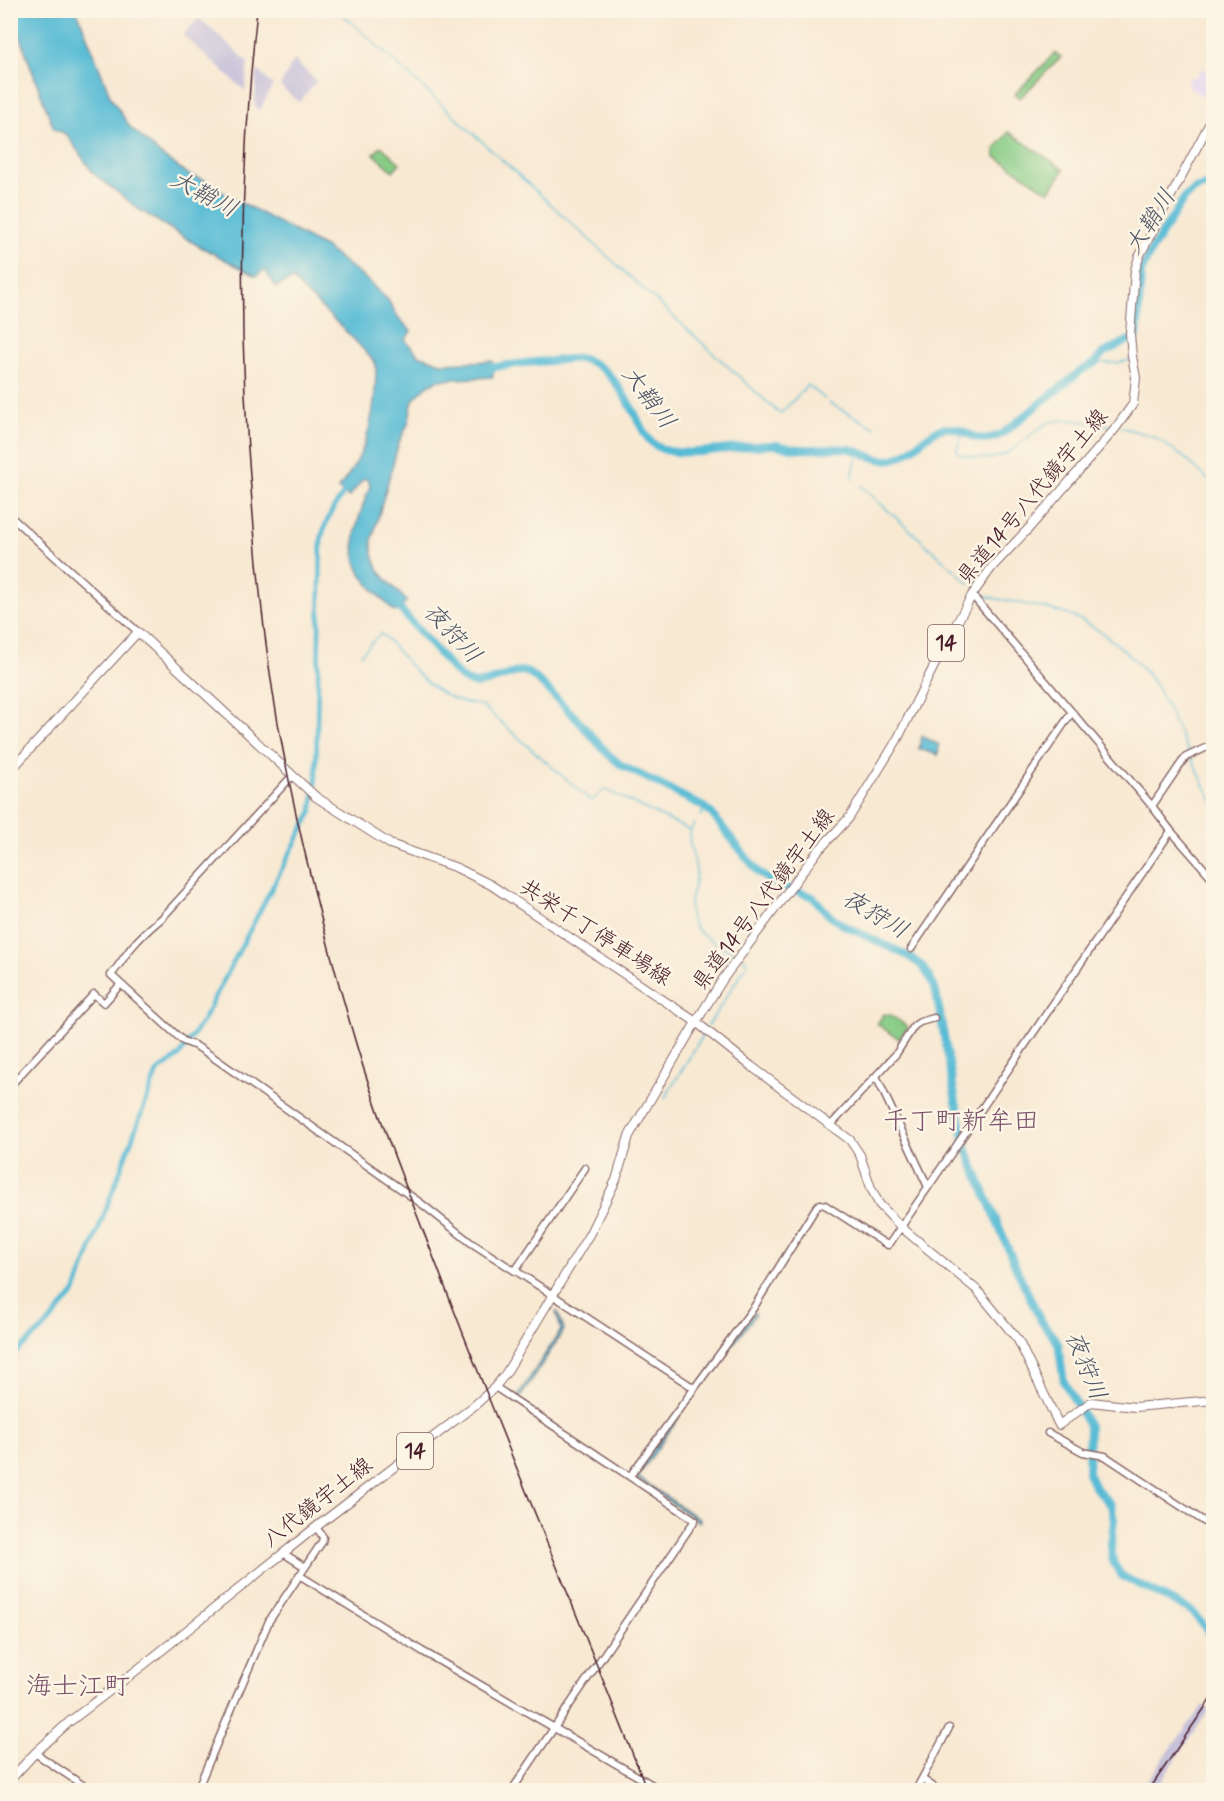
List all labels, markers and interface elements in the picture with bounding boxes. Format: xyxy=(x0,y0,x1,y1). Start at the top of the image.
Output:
water label: 大鞘川 xyxy=(165,164,243,226)
water label: 大鞘川 xyxy=(1118,183,1184,261)
water label: 大鞘川 xyxy=(614,360,682,436)
street label: 県道14号八代鏡宇土線 xyxy=(951,403,1115,591)
water label: 夜狩川 xyxy=(416,597,488,671)
road number: 14 xyxy=(928,625,964,661)
street label: 県道14号八代鏡宇土線 xyxy=(686,803,842,997)
street label: 共栄千丁停車場線 xyxy=(514,873,676,993)
water label: 夜狩川 xyxy=(836,883,914,947)
district label: 千丁町新牟田 xyxy=(883,1105,1039,1139)
water label: 夜狩川 xyxy=(1057,1327,1113,1405)
road number: 14 xyxy=(397,1433,433,1469)
street label: 八代鏡宇土線 xyxy=(257,1451,379,1555)
district label: 海士江町 xyxy=(26,1670,130,1704)

